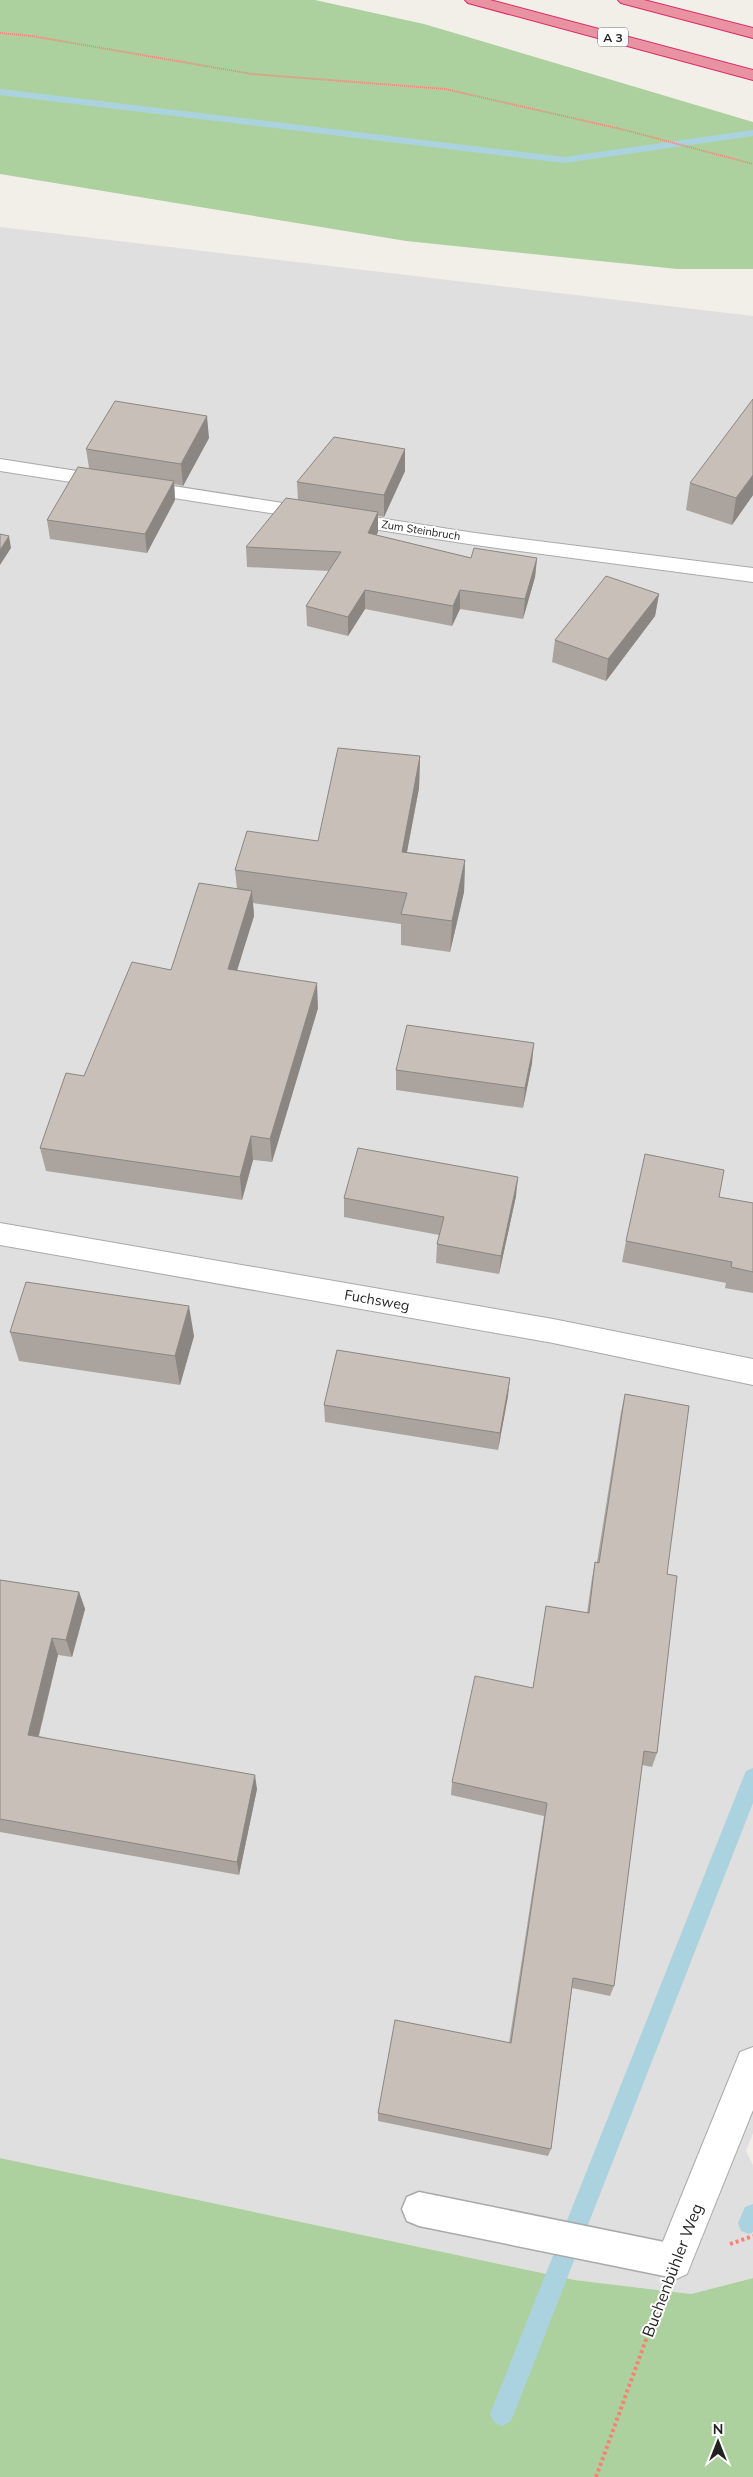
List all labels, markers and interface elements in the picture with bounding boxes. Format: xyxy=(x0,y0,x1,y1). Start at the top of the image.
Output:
road number: A 3 xyxy=(598,28,628,46)
street label: Zum Steinbruch xyxy=(380,517,462,543)
street label: Fuchsweg xyxy=(343,1285,411,1315)
street label: Buchenbühler Weg xyxy=(637,2200,707,2340)
north arrow xyxy=(693,2417,743,2467)
text: N xyxy=(713,2420,723,2438)

